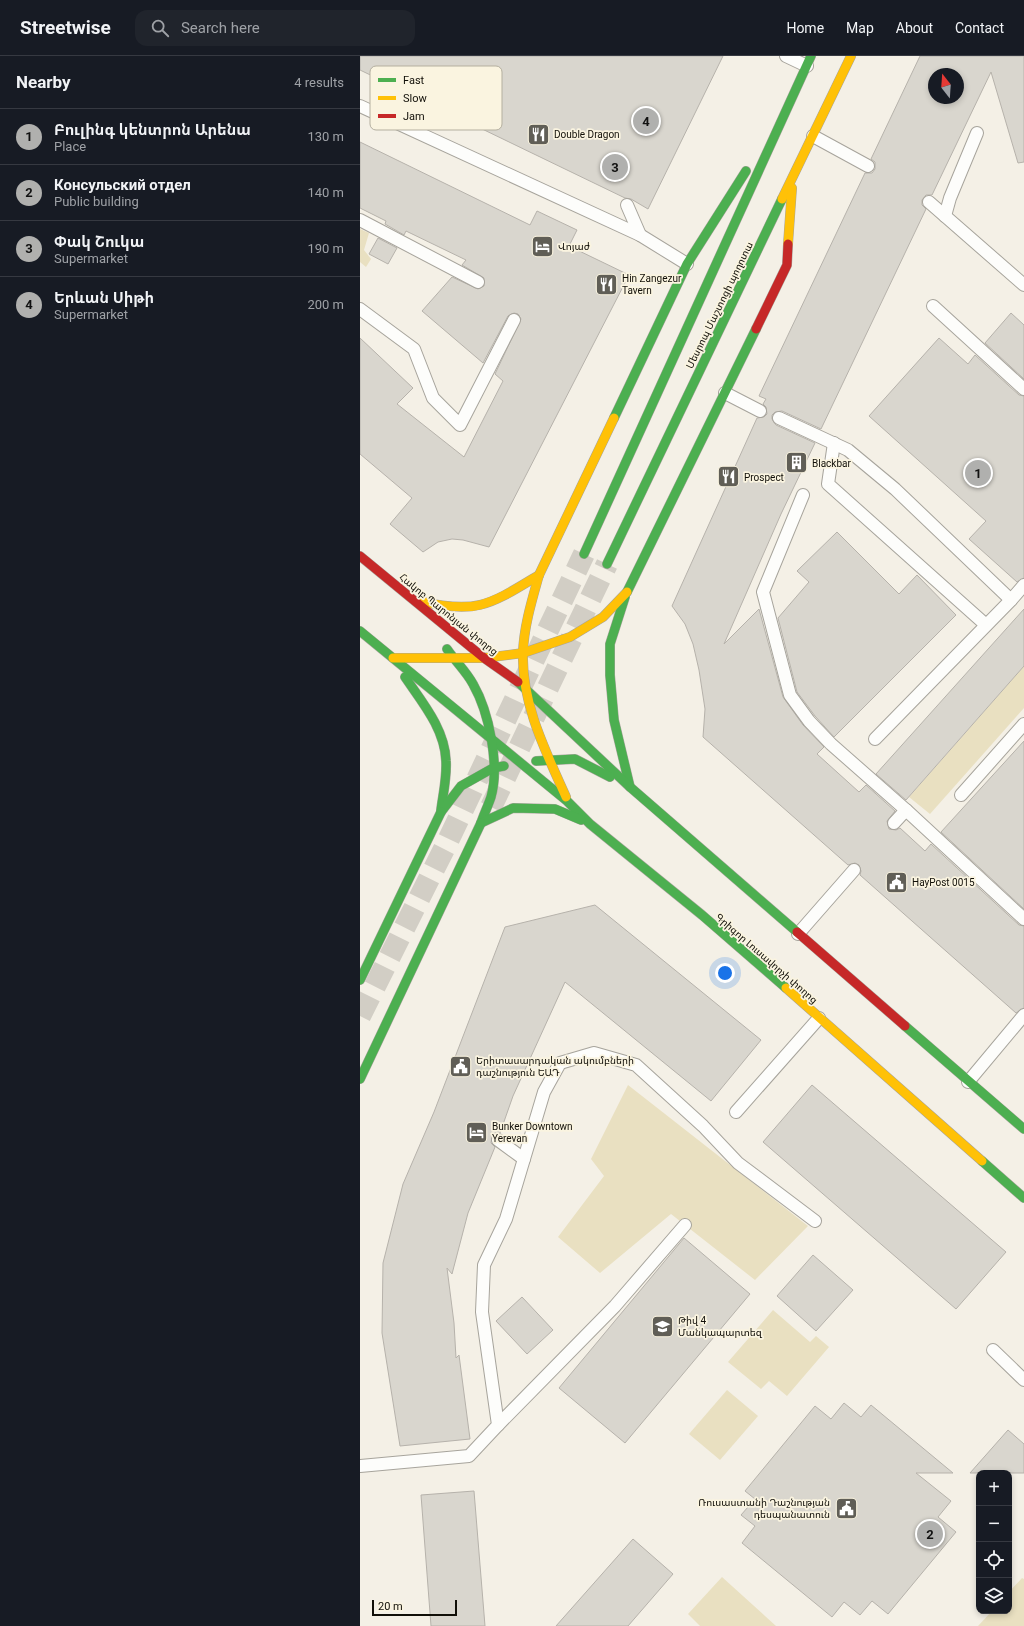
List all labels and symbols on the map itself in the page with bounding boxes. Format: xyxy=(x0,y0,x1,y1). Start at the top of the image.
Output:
legend xyxy=(370,66,502,130)
north arrow xyxy=(928,68,964,104)
text: Fast xyxy=(403,74,425,87)
text: Slow xyxy=(403,92,427,105)
pin: 4 xyxy=(633,106,659,136)
text: Jam xyxy=(403,110,425,123)
restaurant icon: Double Dragon xyxy=(525,121,551,147)
place label: Double Dragon xyxy=(554,129,620,140)
pin: 3 xyxy=(602,152,628,182)
hotel icon: Վոյաժ xyxy=(530,233,556,259)
street label: Մեսրոպ Մաշտոցի պողոտա xyxy=(684,240,755,370)
place label: Վոյաժ xyxy=(558,241,591,252)
restaurant icon: Hin Zangezur Tavern xyxy=(593,271,619,297)
place label: Hin Zangezur Tavern xyxy=(622,273,682,296)
building icon: Blackbar xyxy=(784,450,810,476)
place label: Blackbar xyxy=(812,458,851,469)
pin: 1 xyxy=(965,458,991,488)
restaurant icon: Prospect xyxy=(716,464,742,490)
place label: Prospect xyxy=(744,472,784,483)
street label: Հակոբ Պարոնյան փողոց xyxy=(397,571,500,657)
public building icon: HayPost 0015 xyxy=(883,869,909,895)
place label: HayPost 0015 xyxy=(912,877,975,888)
street label: Գրիգոր Լուսավորչի փողոց xyxy=(714,911,820,1006)
your location xyxy=(715,963,735,983)
public building icon: Երիտասարդական ակումբների դաշնություն ԵԱԴ xyxy=(447,1053,473,1079)
place label: Երիտասարդական ակումբների դաշնություն ԵԱԴ xyxy=(476,1055,634,1078)
hotel icon: Bunker Downtown Yerevan xyxy=(464,1119,490,1145)
place label: Bunker Downtown Yerevan xyxy=(492,1121,573,1144)
school or university icon: Թիվ 4 Մանկապարտեզ xyxy=(649,1313,675,1339)
place label: Թիվ 4 Մանկապարտեզ xyxy=(678,1315,763,1338)
public building icon: Ռուսաստանի Դաշնության դեսպանատուն xyxy=(833,1495,859,1521)
place label: Ռուսաստանի Դաշնության դեսպանատուն xyxy=(698,1497,830,1520)
pin: 2 xyxy=(917,1519,943,1549)
scale bar xyxy=(372,1598,457,1617)

